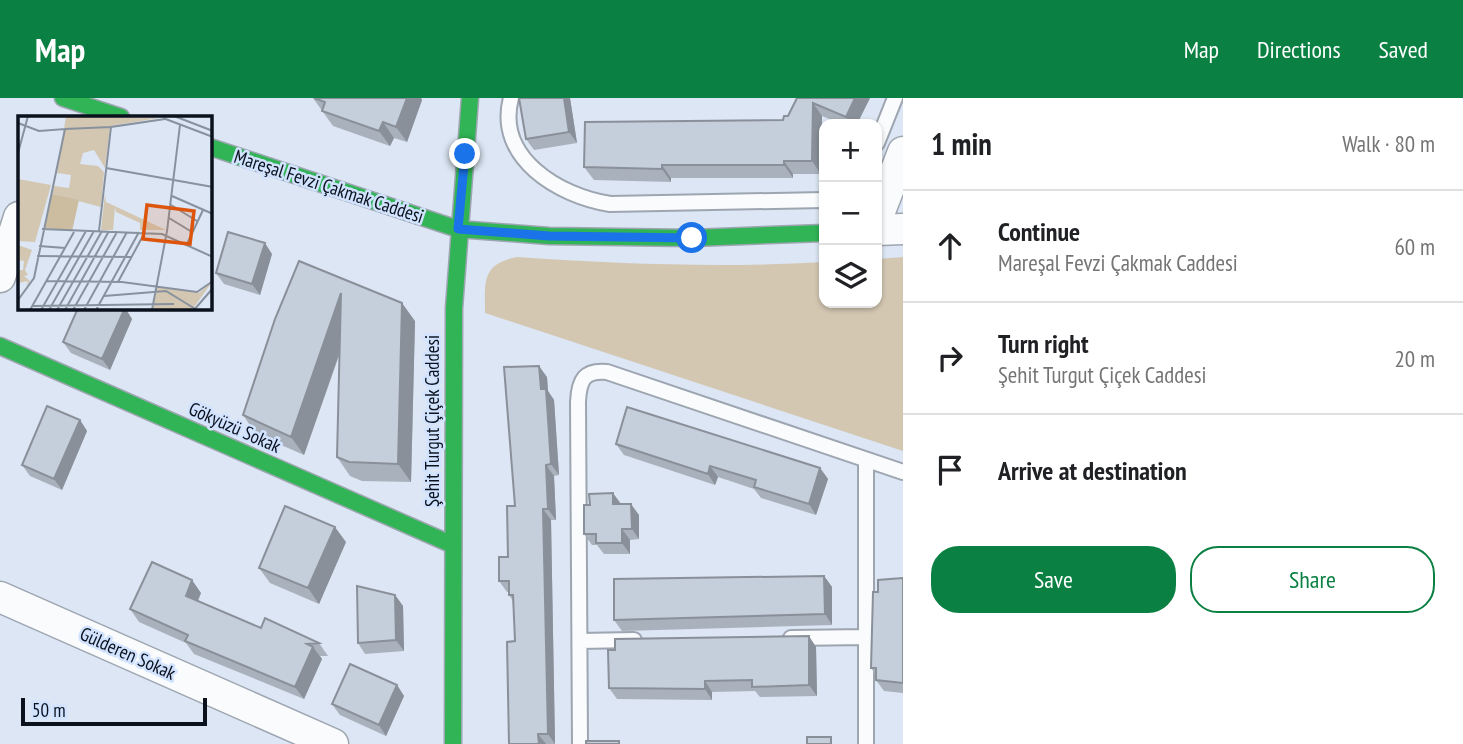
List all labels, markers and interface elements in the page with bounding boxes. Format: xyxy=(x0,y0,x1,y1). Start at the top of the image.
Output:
text: Map xyxy=(35,28,85,71)
text: Map xyxy=(1184,34,1219,65)
text: Directions xyxy=(1257,34,1341,65)
text: Saved xyxy=(1379,34,1428,65)
inset map xyxy=(18,116,212,310)
map controls xyxy=(819,119,882,308)
button: + xyxy=(819,119,882,182)
text: 1 min xyxy=(931,124,992,163)
text: Walk · 80 m xyxy=(1342,129,1435,158)
route end xyxy=(449,138,480,169)
street label: Mareşal Fevzi Çakmak Caddesi xyxy=(231,144,427,228)
button: − xyxy=(819,182,882,245)
text: Continue xyxy=(998,215,1080,248)
route start xyxy=(676,222,707,253)
icon: ahead xyxy=(931,227,969,265)
text: 60 m xyxy=(1394,232,1435,261)
button: layers xyxy=(819,245,882,308)
text: Mareşal Fevzi Çakmak Caddesi xyxy=(998,248,1238,277)
text: Turn right xyxy=(998,327,1089,360)
street label: Şehit Turgut Çiçek Caddesi xyxy=(420,335,444,507)
icon: right xyxy=(931,339,969,377)
text: 20 m xyxy=(1394,344,1435,373)
text: Şehit Turgut Çiçek Caddesi xyxy=(998,360,1206,389)
street label: Gökyüzü Sokak xyxy=(185,396,285,458)
icon: arrive xyxy=(931,451,969,489)
text: Arrive at destination xyxy=(998,454,1187,487)
button: Save xyxy=(931,546,1176,613)
button: Share xyxy=(1190,546,1435,613)
street label: Gülderen Sokak xyxy=(76,621,180,685)
scale bar xyxy=(21,695,206,727)
text: 50 m xyxy=(32,698,66,722)

